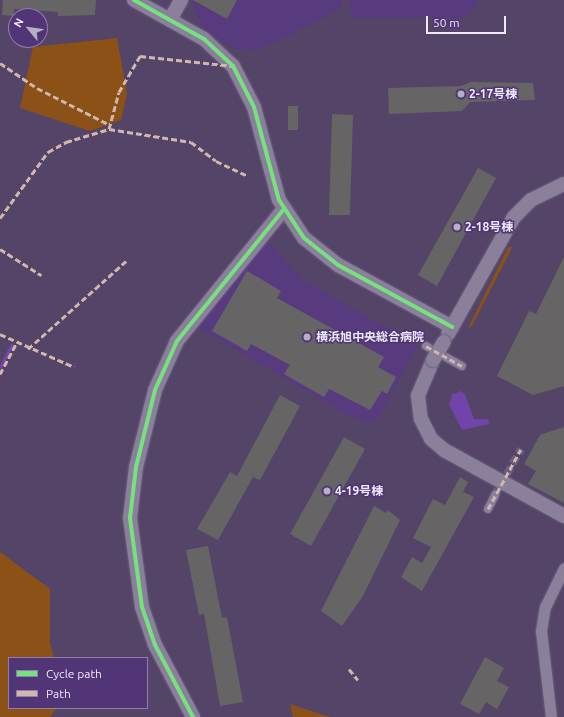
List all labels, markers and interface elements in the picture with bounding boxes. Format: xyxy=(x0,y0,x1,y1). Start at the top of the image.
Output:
north arrow xyxy=(8,8,48,48)
scale bar xyxy=(428,8,508,34)
text: N xyxy=(11,16,26,29)
text: 50 m xyxy=(433,16,460,29)
place label: 2-17号棟 xyxy=(469,87,517,101)
marker: 2-17号棟 xyxy=(456,89,466,99)
place label: 2-18号棟 xyxy=(465,220,513,234)
marker: 2-18号棟 xyxy=(452,222,462,232)
place label: 横浜旭中央総合病院 xyxy=(316,330,424,344)
marker: 横浜旭中央総合病院 xyxy=(301,331,313,343)
place label: 4-19号棟 xyxy=(335,484,383,498)
marker: 4-19号棟 xyxy=(322,486,332,496)
legend xyxy=(8,657,148,709)
text: Cycle path xyxy=(46,667,102,680)
text: Path xyxy=(46,687,71,700)

